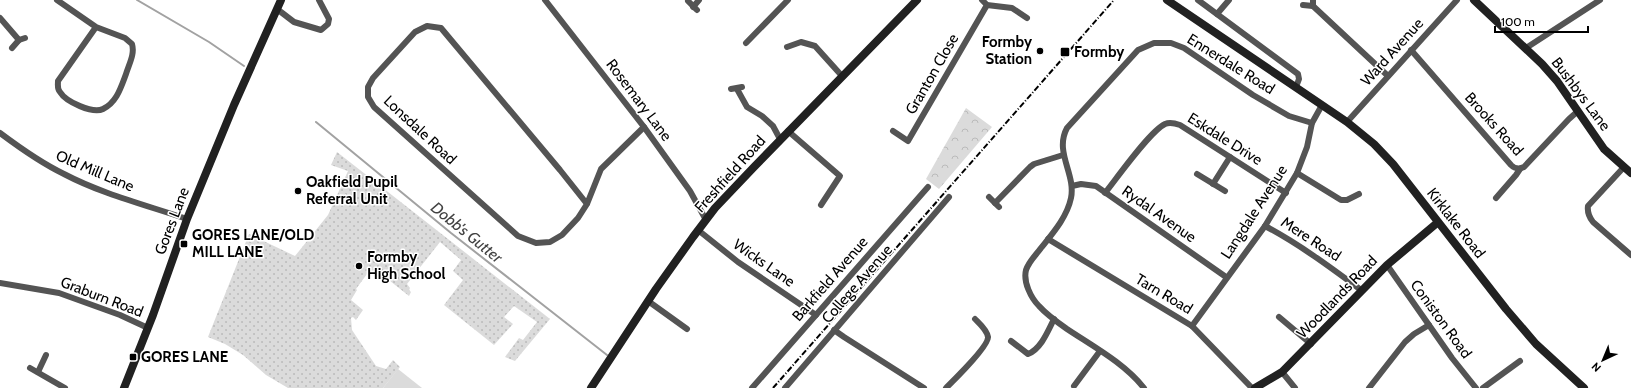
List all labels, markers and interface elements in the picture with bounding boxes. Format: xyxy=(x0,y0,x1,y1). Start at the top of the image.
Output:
scale bar xyxy=(1495,8,1588,34)
street label: Ward Avenue xyxy=(1357,14,1427,89)
text: 100 m xyxy=(1501,14,1535,29)
street label: Granton Close xyxy=(902,30,962,117)
street label: Ennerdale Road xyxy=(1184,30,1278,98)
place label: Formby Station xyxy=(982,33,1033,68)
place label: Formby xyxy=(1074,43,1125,61)
marker: Formby Station xyxy=(1035,46,1045,56)
marker: Formby xyxy=(1059,46,1071,58)
street label: Bushbys Lane xyxy=(1548,54,1615,134)
street label: Rosemary Lane xyxy=(602,56,676,145)
street label: Brooks Road xyxy=(1461,89,1527,159)
street label: Lonsdale Road xyxy=(380,92,460,168)
street label: Eskdale Drive xyxy=(1184,109,1266,169)
street label: Freshfield Road xyxy=(691,132,769,216)
street label: Old Mill Lane xyxy=(53,146,137,196)
street label: Langdale Avenue xyxy=(1217,161,1291,262)
place label: Oakfield Pupil Referral Unit xyxy=(306,173,398,208)
street label: Rydal Avenue xyxy=(1118,182,1200,246)
street label: Gores Lane xyxy=(151,184,193,257)
street label: Kirklake Road xyxy=(1423,184,1489,262)
marker: Oakfield Pupil Referral Unit xyxy=(293,186,303,196)
water label: Dobb's Gutter xyxy=(427,198,507,268)
street label: Mere Road xyxy=(1278,213,1344,265)
place label: GORES LANE/OLD MILL LANE xyxy=(192,226,314,261)
street label: Barkfield Avenue xyxy=(788,233,872,325)
street label: Wicks Lane xyxy=(730,235,799,291)
marker: GORES LANE/OLD MILL LANE xyxy=(179,239,189,249)
street label: College Avenue xyxy=(818,241,896,327)
place label: Formby High School xyxy=(367,248,445,283)
street label: Woodlands Road xyxy=(1293,252,1381,342)
marker: Formby High School xyxy=(354,261,364,271)
street label: Tarn Road xyxy=(1132,270,1196,318)
street label: Graburn Road xyxy=(58,273,146,321)
street label: Coniston Road xyxy=(1407,276,1475,362)
north arrow xyxy=(1583,340,1623,380)
place label: GORES LANE xyxy=(141,348,229,366)
marker: GORES LANE xyxy=(128,352,138,362)
text: N xyxy=(1588,359,1604,375)

